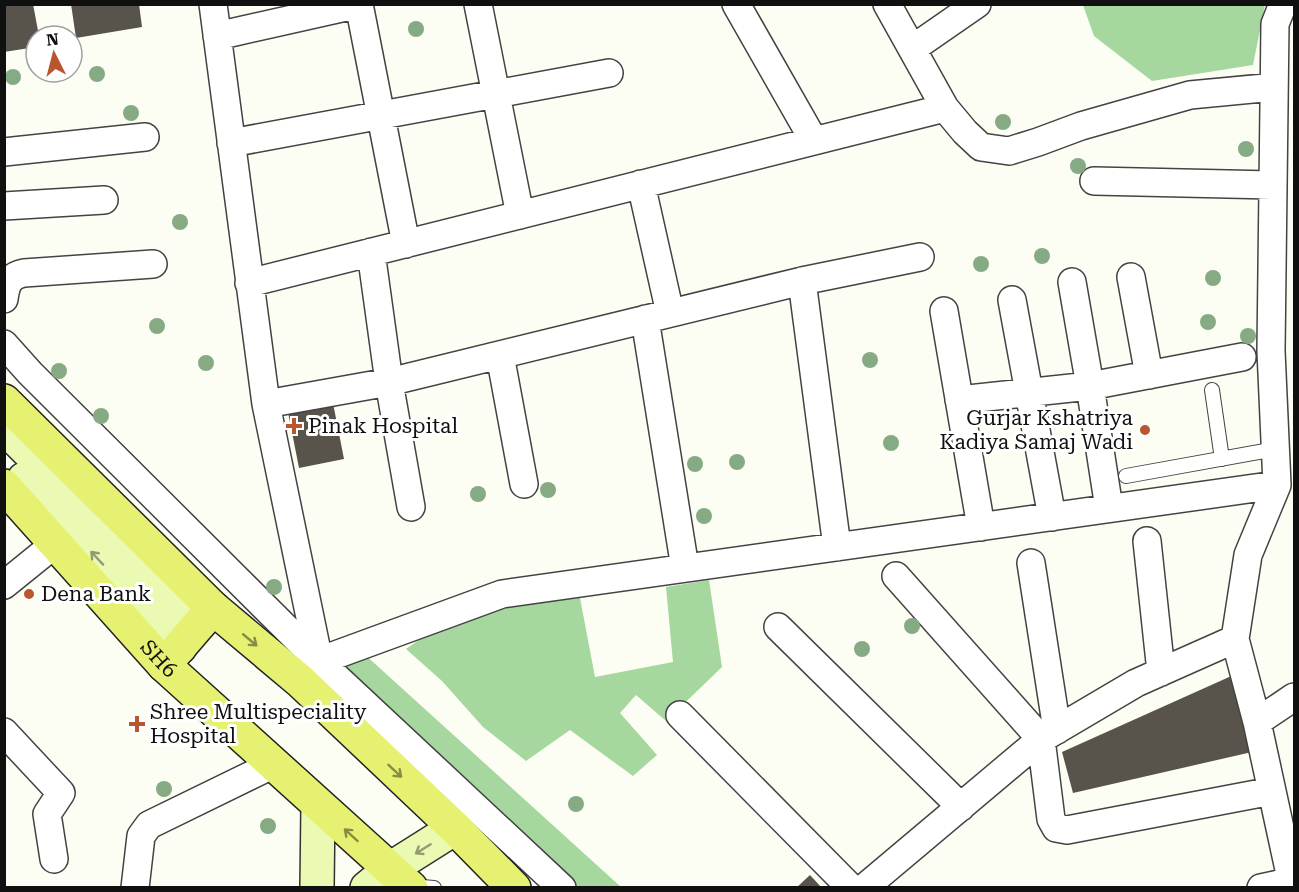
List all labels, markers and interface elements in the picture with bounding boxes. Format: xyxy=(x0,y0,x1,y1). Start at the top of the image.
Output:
north arrow xyxy=(24,24,84,84)
text: N xyxy=(45,29,60,50)
place label: Gurjar Kshatriya Kadiya Samaj Wadi xyxy=(940,406,1134,454)
place label: Pinak Hospital xyxy=(308,414,458,438)
marker: Pinak Hospital xyxy=(285,417,303,435)
marker: Gurjar Kshatriya Kadiya Samaj Wadi xyxy=(1138,423,1152,437)
one-way arrow xyxy=(90,551,104,566)
place label: Dena Bank xyxy=(41,582,151,606)
marker: Dena Bank xyxy=(22,587,36,601)
one-way arrow xyxy=(242,633,258,646)
street label: SH6 xyxy=(136,635,182,683)
place label: Shree Multispeciality Hospital xyxy=(150,700,367,748)
marker: Shree Multispeciality Hospital xyxy=(128,715,146,733)
one-way arrow xyxy=(387,763,402,778)
one-way arrow xyxy=(344,828,359,842)
one-way arrow xyxy=(414,842,431,855)

